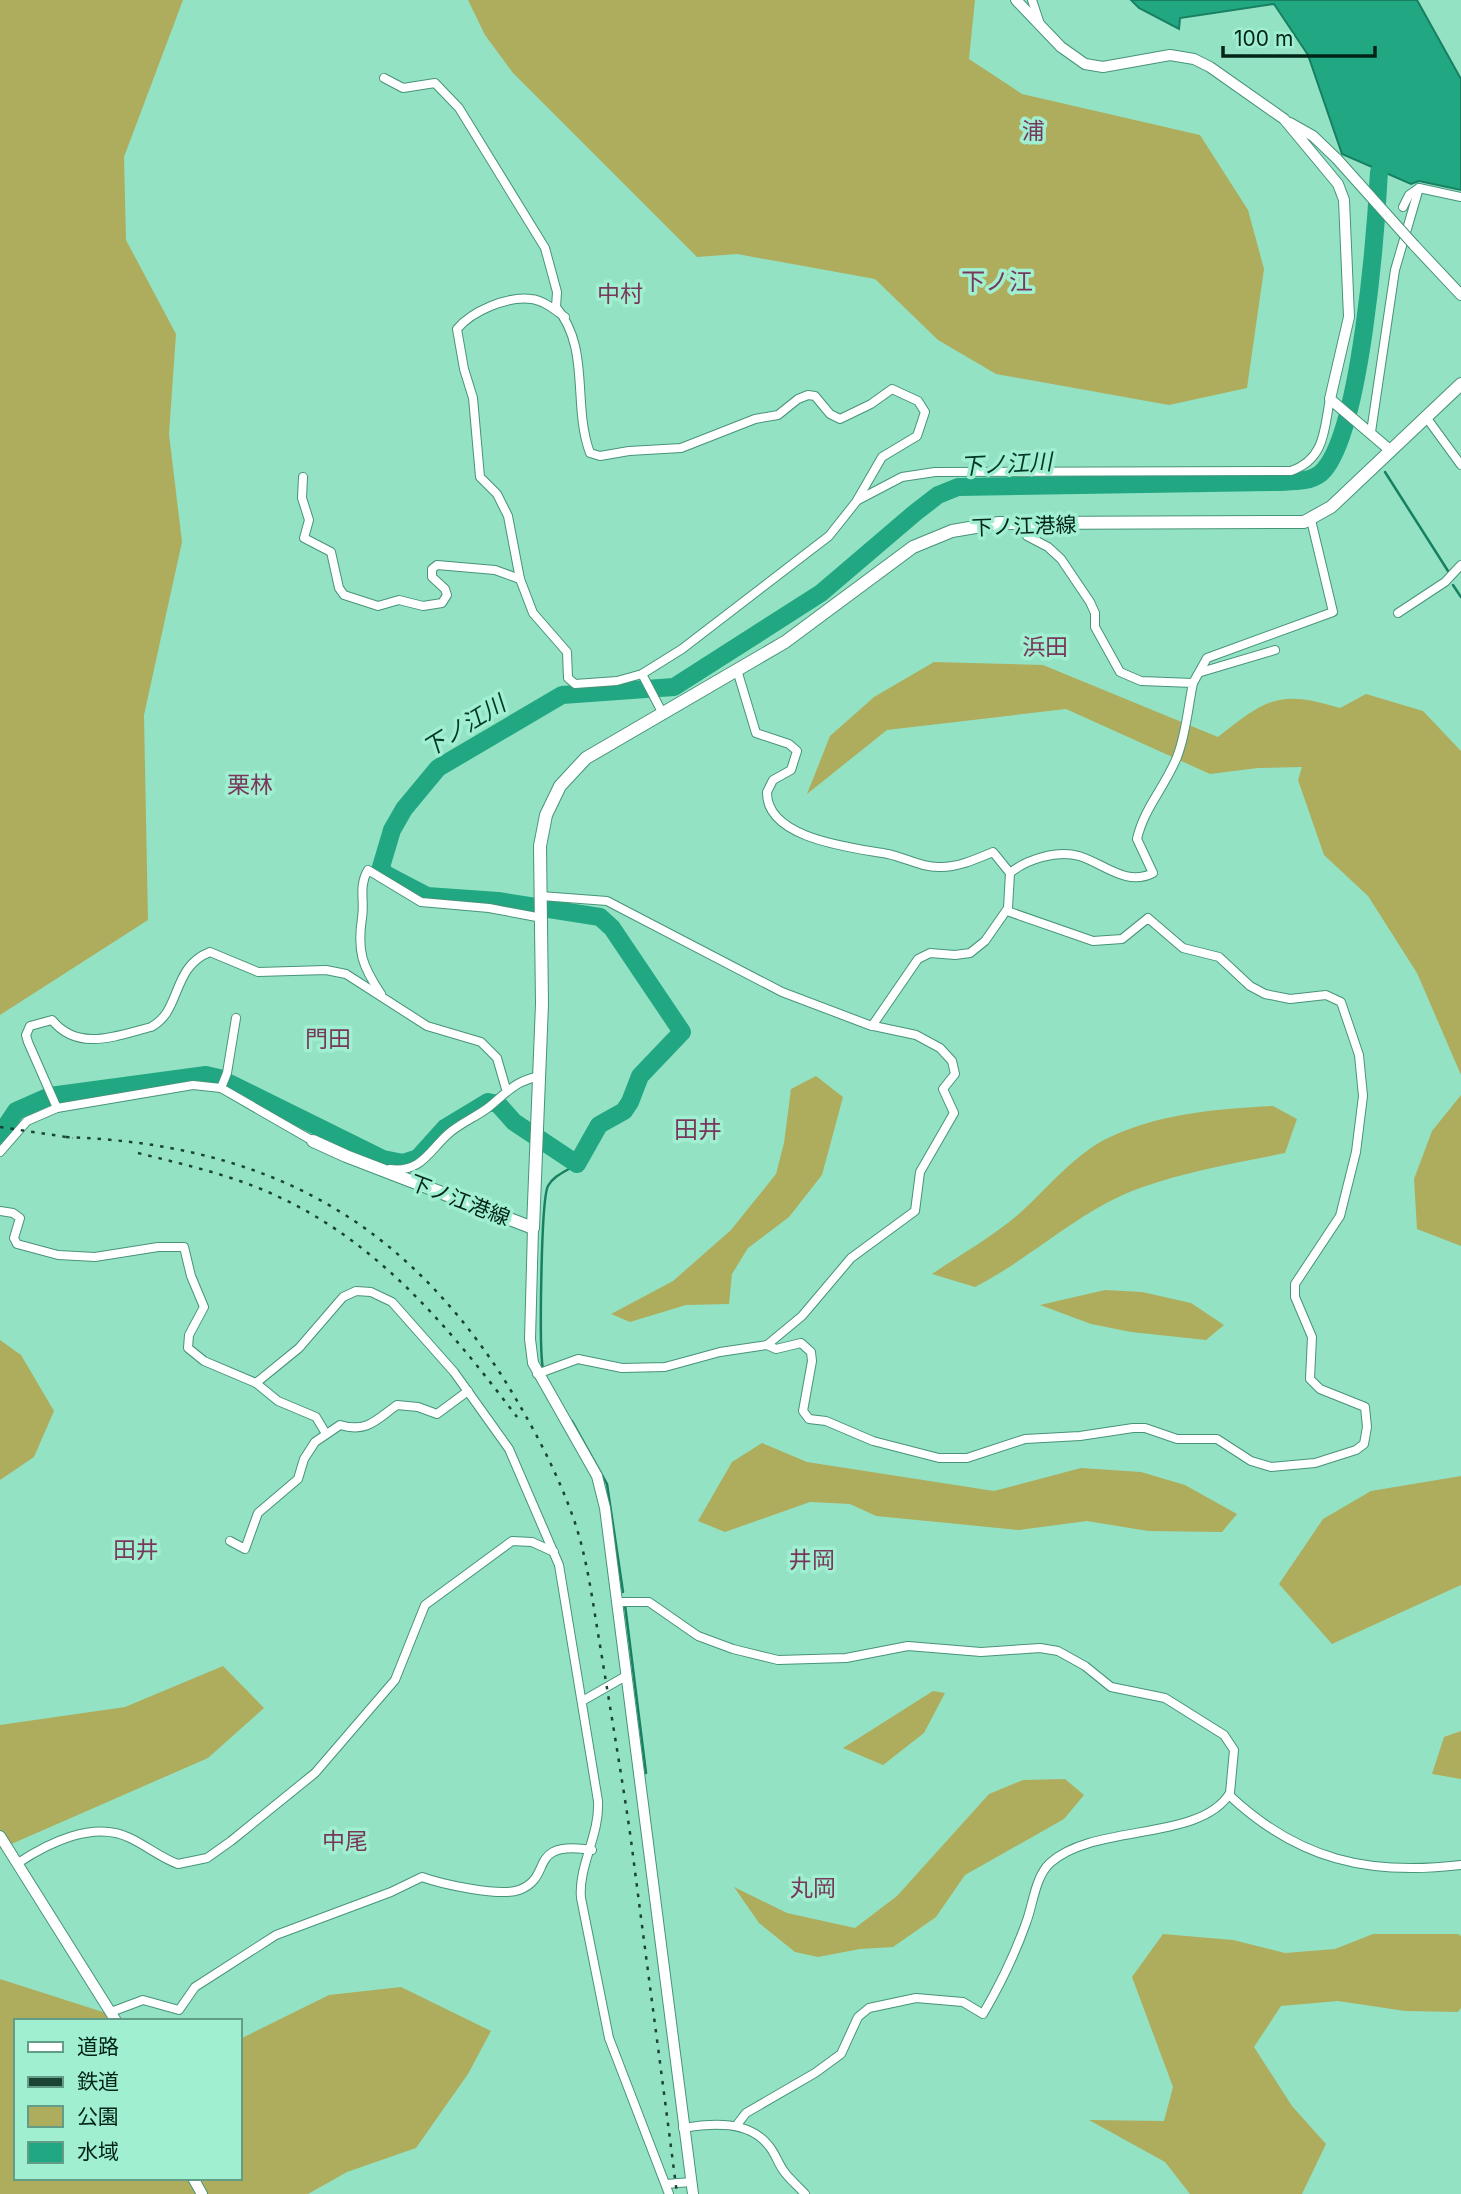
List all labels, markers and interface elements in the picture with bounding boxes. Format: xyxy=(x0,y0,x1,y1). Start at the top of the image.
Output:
scale bar xyxy=(1223,14,1375,58)
text: 100 m xyxy=(1234,26,1293,51)
district label: 浦 xyxy=(1022,117,1045,145)
district label: 下ノ江 xyxy=(961,267,1033,296)
district label: 中村 xyxy=(597,280,643,308)
water label: 下ノ江川 xyxy=(959,447,1056,480)
street label: 下ノ江港線 xyxy=(971,512,1077,540)
district label: 浜田 xyxy=(1022,633,1068,661)
water label: 下ノ江川 xyxy=(418,688,513,762)
district label: 栗林 xyxy=(227,771,273,799)
district label: 門田 xyxy=(305,1025,351,1053)
district label: 田井 xyxy=(674,1115,722,1144)
street label: 下ノ江港線 xyxy=(407,1170,513,1230)
district label: 田井 xyxy=(113,1536,159,1564)
district label: 井岡 xyxy=(789,1546,835,1574)
district label: 中尾 xyxy=(322,1827,368,1855)
district label: 丸岡 xyxy=(790,1874,836,1902)
legend xyxy=(14,2019,242,2180)
text: 道路 xyxy=(77,2034,119,2059)
text: 鉄道 xyxy=(77,2069,119,2094)
text: 公園 xyxy=(77,2104,119,2129)
text: 水域 xyxy=(77,2139,119,2164)

